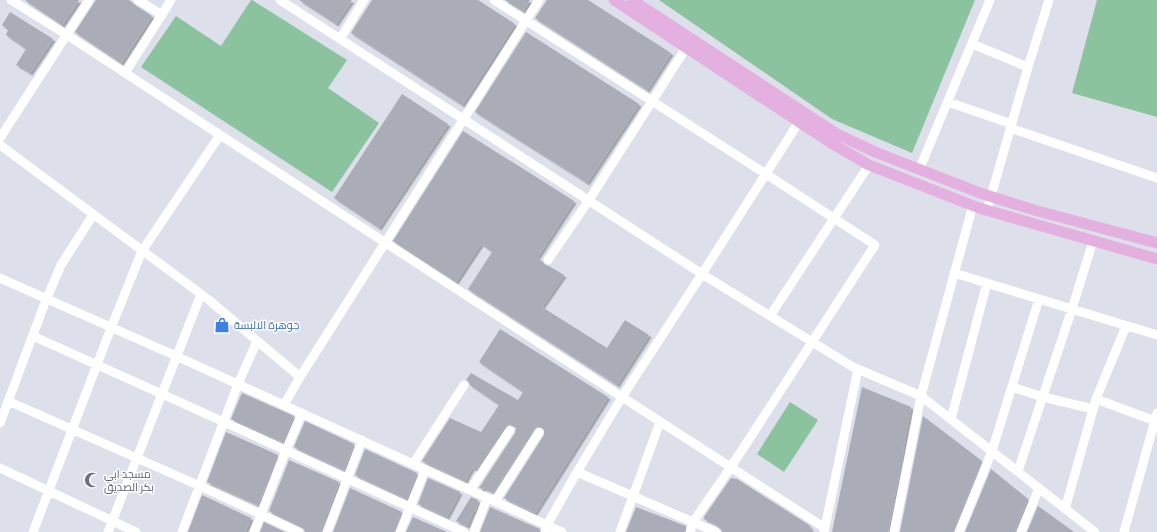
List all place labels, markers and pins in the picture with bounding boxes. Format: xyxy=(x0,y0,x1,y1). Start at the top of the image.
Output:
shop icon: جوهرة الالبسة xyxy=(213,316,231,334)
place label: جوهرة الالبسة xyxy=(234,316,299,332)
place label: مسجد ابي بكر الصديق xyxy=(104,465,154,494)
mosque icon: مسجد ابي بكر الصديق xyxy=(83,471,101,489)

